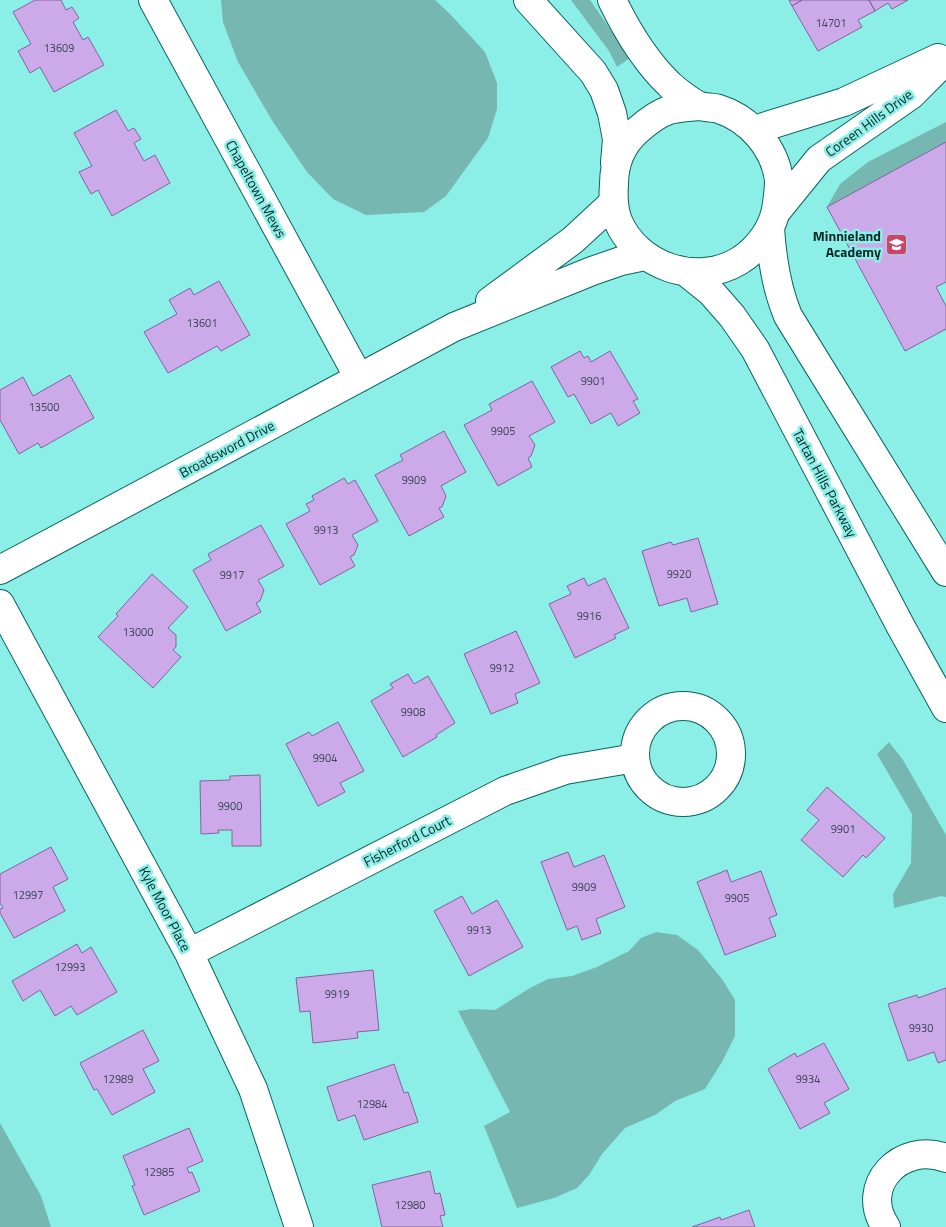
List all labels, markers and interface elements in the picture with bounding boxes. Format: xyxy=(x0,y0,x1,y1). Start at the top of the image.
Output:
house number: 14701 xyxy=(816,15,846,31)
house number: 13609 xyxy=(44,40,74,56)
street label: Coreen Hills Drive xyxy=(821,84,917,162)
street label: Chapeltown Mews xyxy=(221,136,292,242)
place label: Minnieland Academy xyxy=(813,225,881,262)
school or university icon: Minnieland Academy xyxy=(885,232,909,256)
house number: 13601 xyxy=(187,315,217,331)
house number: 9901 xyxy=(581,373,605,389)
house number: 13500 xyxy=(29,399,59,415)
street label: Broadsword Drive xyxy=(175,415,278,483)
house number: 9905 xyxy=(491,423,515,439)
street label: Tartan Hills Parkway xyxy=(788,425,863,541)
house number: 9909 xyxy=(402,472,426,488)
house number: 9913 xyxy=(314,522,338,538)
house number: 9920 xyxy=(667,566,691,582)
house number: 9917 xyxy=(220,567,244,583)
house number: 9916 xyxy=(577,608,601,624)
house number: 13000 xyxy=(123,624,153,640)
house number: 9912 xyxy=(490,660,514,676)
house number: 9908 xyxy=(401,704,425,720)
house number: 9904 xyxy=(313,750,337,766)
house number: 9900 xyxy=(218,798,242,814)
street label: Fisherford Court xyxy=(359,809,454,872)
house number: 9901 xyxy=(831,821,855,837)
street label: Kyle Moor Place xyxy=(134,862,197,955)
house number: 9909 xyxy=(572,879,596,895)
house number: 12997 xyxy=(13,887,43,903)
house number: 9905 xyxy=(725,890,749,906)
house number: 9913 xyxy=(467,922,491,938)
house number: 12993 xyxy=(55,959,85,975)
house number: 9919 xyxy=(325,986,349,1002)
house number: 9930 xyxy=(909,1020,933,1036)
house number: 12989 xyxy=(103,1071,133,1087)
house number: 9934 xyxy=(796,1071,820,1087)
house number: 12984 xyxy=(357,1096,387,1112)
house number: 12985 xyxy=(144,1164,174,1180)
house number: 12980 xyxy=(395,1197,425,1213)

